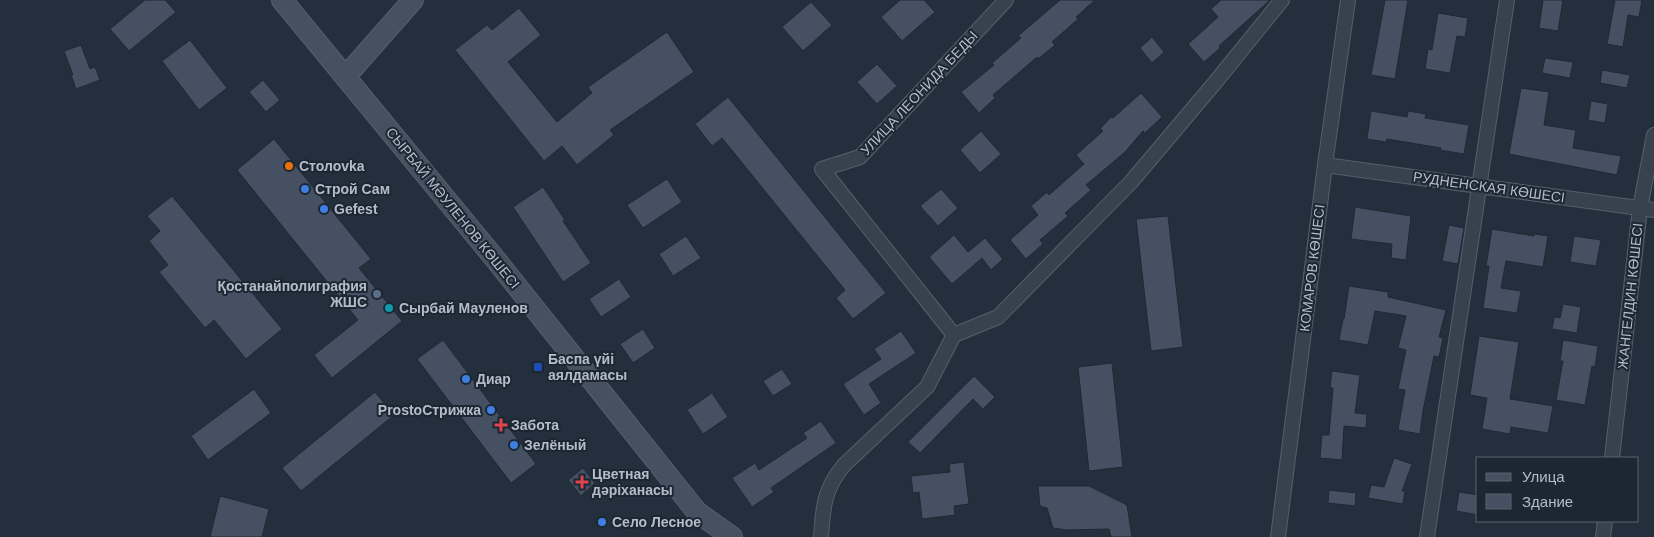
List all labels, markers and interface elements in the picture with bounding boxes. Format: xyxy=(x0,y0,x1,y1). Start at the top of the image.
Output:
street label: УЛИЦА ЛЕОНИДА БЕДЫ xyxy=(857,28,981,158)
street label: СЫРБАЙ МӘУЛЕНОВ КӨШЕСІ xyxy=(383,124,524,292)
place label: Столоvka xyxy=(299,158,365,174)
marker: Столоvka xyxy=(283,160,295,172)
street label: РУДНЕНСКАЯ КӨШЕСІ xyxy=(1412,168,1566,206)
place label: Строй Сам xyxy=(315,181,390,197)
marker: Строй Сам xyxy=(299,183,311,195)
place label: Gefest xyxy=(334,201,378,217)
marker: Gefest xyxy=(318,203,330,215)
street label: КОМАРОВ КӨШЕСІ xyxy=(1296,203,1328,333)
street label: ЖАНГЕЛДИН КӨШЕСІ xyxy=(1614,222,1646,370)
place label: Қостанайполиграфия ЖШС xyxy=(217,278,367,310)
marker: Қостанайполиграфия ЖШС xyxy=(371,288,383,300)
place label: Сырбай Мауленов xyxy=(399,300,528,316)
marker: Сырбай Мауленов xyxy=(383,302,395,314)
place label: Баспа үйі аялдамасы xyxy=(548,351,627,383)
marker: Баспа үйі аялдамасы xyxy=(532,361,544,373)
place label: Диар xyxy=(476,371,511,387)
marker: Диар xyxy=(460,373,472,385)
place label: ProstoСтрижка xyxy=(378,402,481,418)
marker: ProstoСтрижка xyxy=(485,404,497,416)
place label: Забота xyxy=(511,417,559,433)
marker: Забота xyxy=(495,419,507,431)
place label: Зелёный xyxy=(524,437,586,453)
marker: Зелёный xyxy=(508,439,520,451)
legend xyxy=(1476,457,1639,522)
place label: Цветная дәріханасы xyxy=(592,466,673,498)
text: Улица xyxy=(1522,468,1565,485)
marker: Цветная дәріханасы xyxy=(576,476,588,488)
text: Здание xyxy=(1522,493,1573,510)
place label: Село Лесное xyxy=(612,514,701,530)
marker: Село Лесное xyxy=(596,516,608,528)

